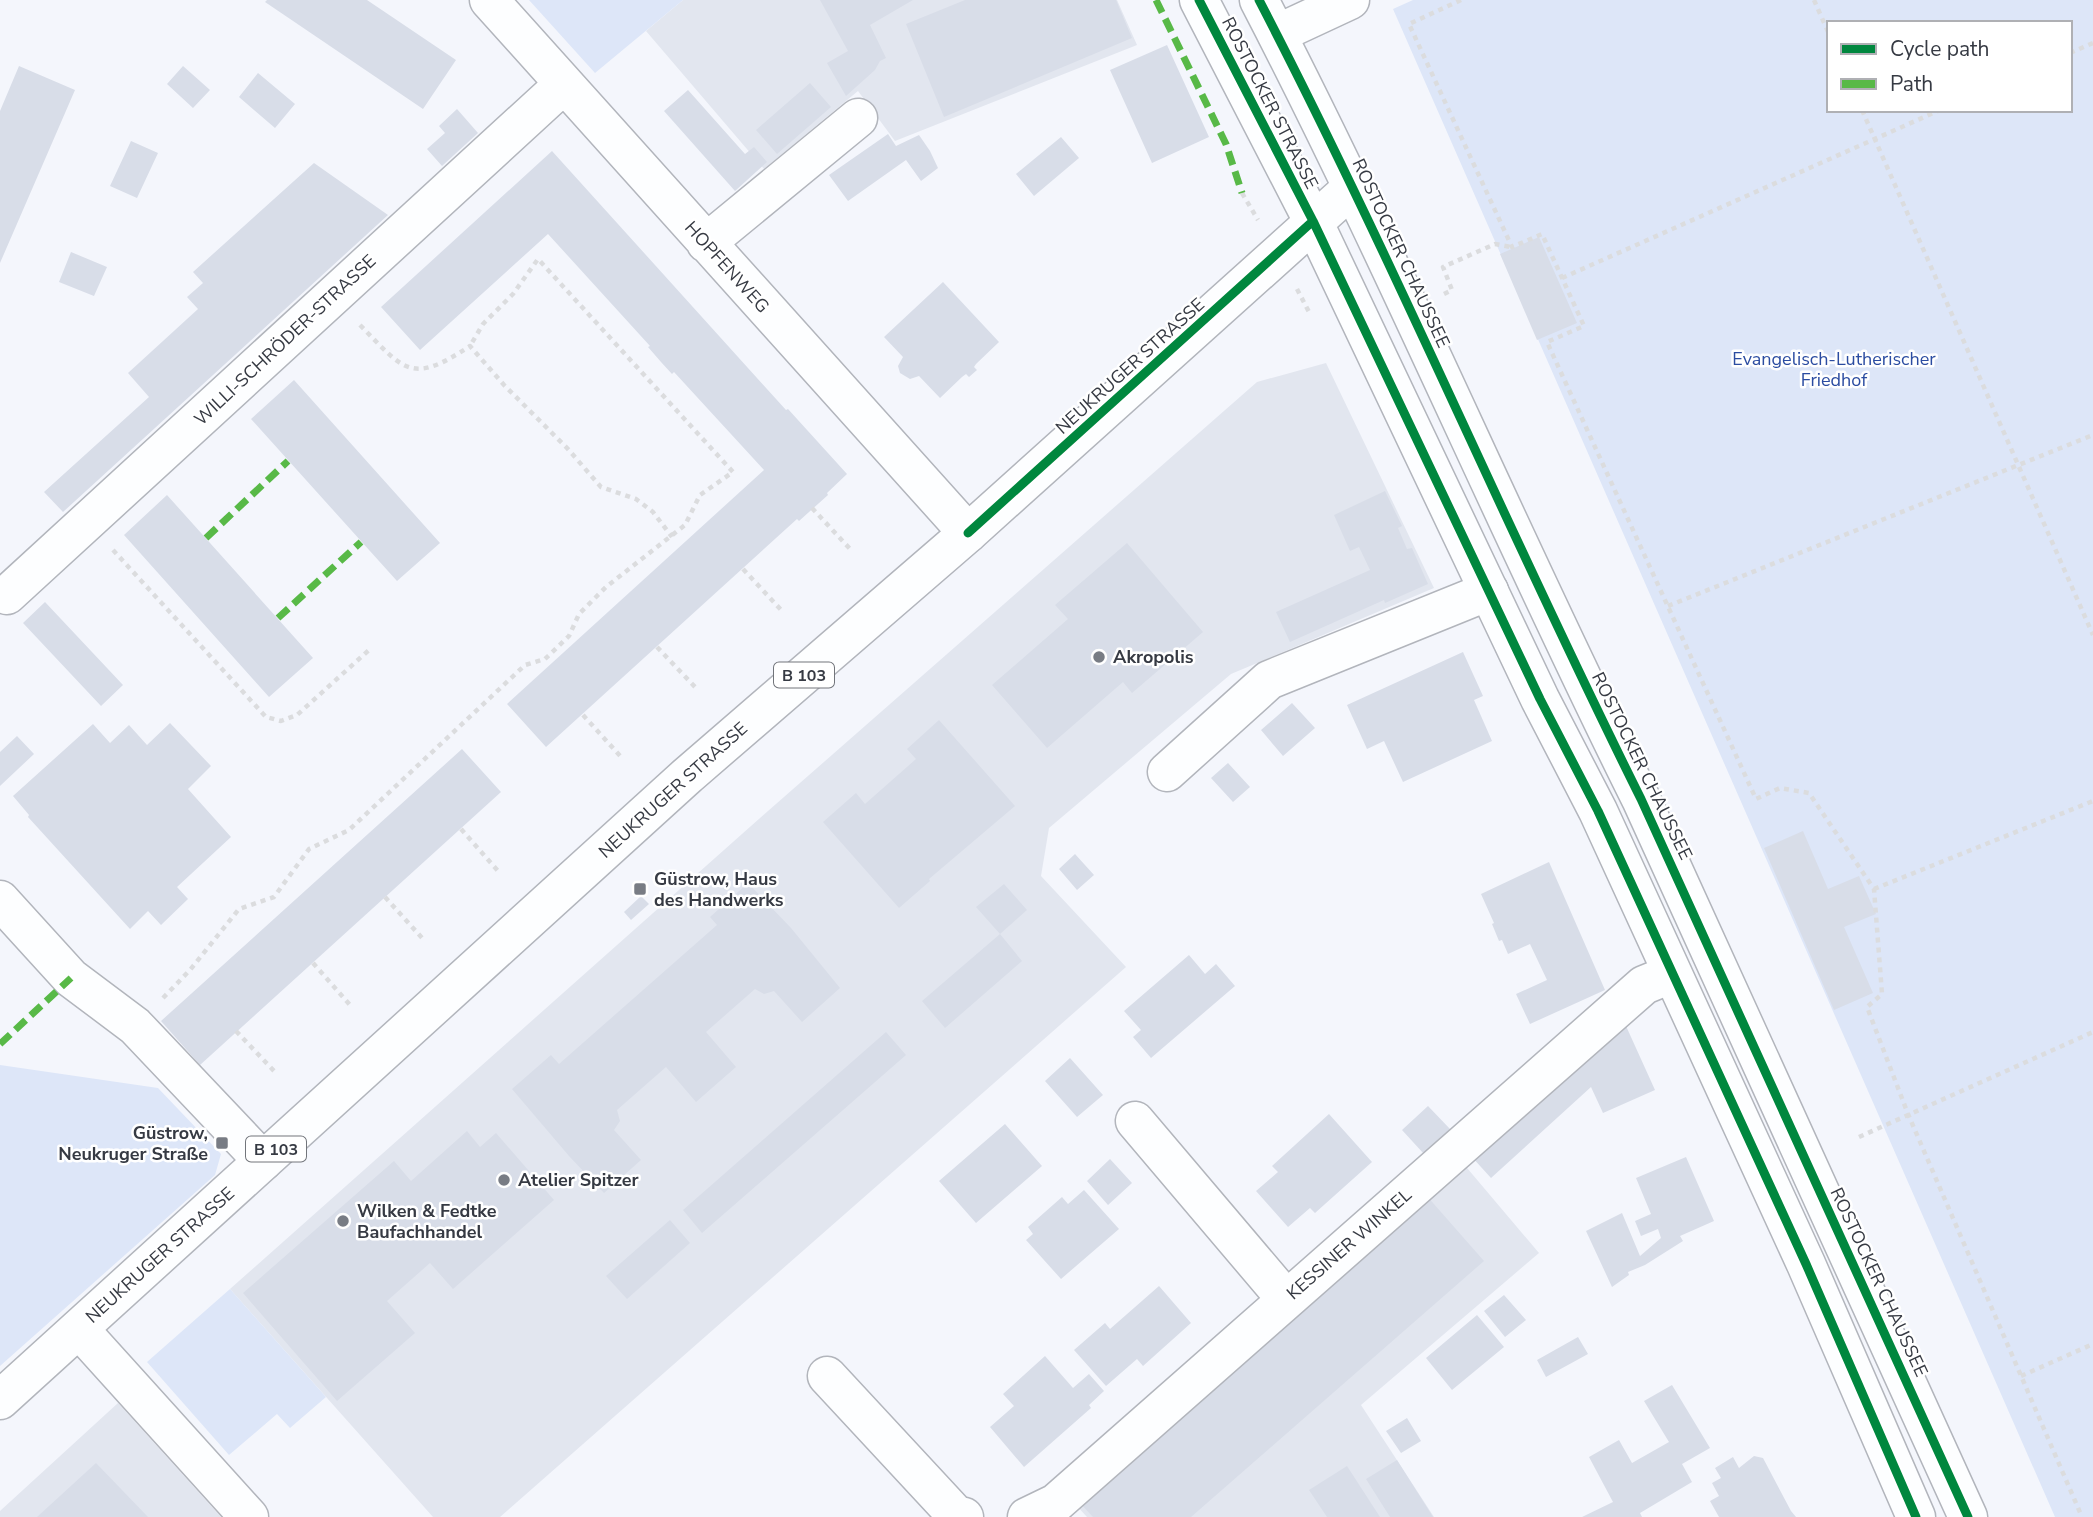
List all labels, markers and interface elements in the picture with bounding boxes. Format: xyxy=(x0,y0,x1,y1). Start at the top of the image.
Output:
street label: ROSTOCKER STRASSE xyxy=(1216,13,1324,193)
legend xyxy=(1827,21,2072,112)
text: Cycle path xyxy=(1890,35,1989,63)
text: Path xyxy=(1890,70,1933,98)
street label: ROSTOCKER CHAUSSEE xyxy=(1347,155,1455,351)
street label: HOPFENWEG xyxy=(679,216,775,318)
street label: WILLI-SCHRÖDER-STRASSE xyxy=(189,249,381,431)
street label: NEUKRUGER STRASSE xyxy=(1050,293,1210,439)
park label: Evangelisch-Lutherischer Friedhof xyxy=(1732,347,1936,392)
place label: Akropolis xyxy=(1113,645,1194,669)
marker: Akropolis xyxy=(1091,649,1107,665)
road number: B 103 xyxy=(774,662,834,688)
street label: ROSTOCKER CHAUSSEE xyxy=(1586,668,1698,864)
street label: NEUKRUGER STRASSE xyxy=(593,717,753,863)
place label: Güstrow, Haus des Handwerks xyxy=(654,867,784,912)
marker: Güstrow, Haus des Handwerks xyxy=(632,881,648,897)
place label: Güstrow, Neukruger Straße xyxy=(58,1121,208,1166)
marker: Güstrow, Neukruger Straße xyxy=(214,1135,230,1151)
road number: B 103 xyxy=(246,1136,306,1162)
place label: Atelier Spitzer xyxy=(518,1168,639,1192)
marker: Atelier Spitzer xyxy=(496,1172,512,1188)
street label: NEUKRUGER STRASSE xyxy=(80,1182,240,1328)
street label: KESSINER WINKEL xyxy=(1281,1183,1417,1305)
street label: ROSTOCKER CHAUSSEE xyxy=(1825,1184,1933,1380)
place label: Wilken & Fedtke Baufachhandel xyxy=(357,1199,497,1244)
marker: Wilken & Fedtke Baufachhandel xyxy=(335,1213,351,1229)

